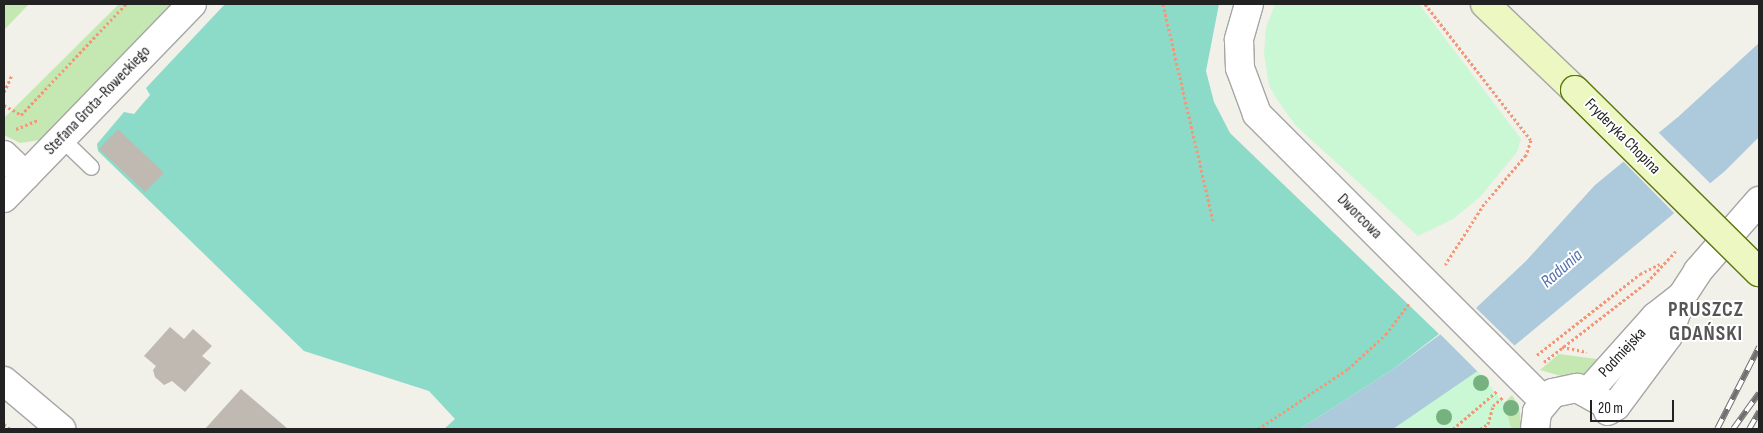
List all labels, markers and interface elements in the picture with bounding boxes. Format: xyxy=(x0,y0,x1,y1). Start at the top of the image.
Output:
street label: Stefana Grota-Roweckiego xyxy=(41,43,155,159)
street label: Fryderyka Chopina xyxy=(1580,95,1664,179)
street label: Dworcowa xyxy=(1333,191,1385,243)
water label: Radunia xyxy=(1537,245,1587,293)
district label: PRUSZCZ GDAŃSKI xyxy=(1667,297,1745,347)
street label: Podmiejska xyxy=(1595,324,1651,382)
scale bar xyxy=(1593,390,1677,422)
text: 20 m xyxy=(1598,399,1623,418)

